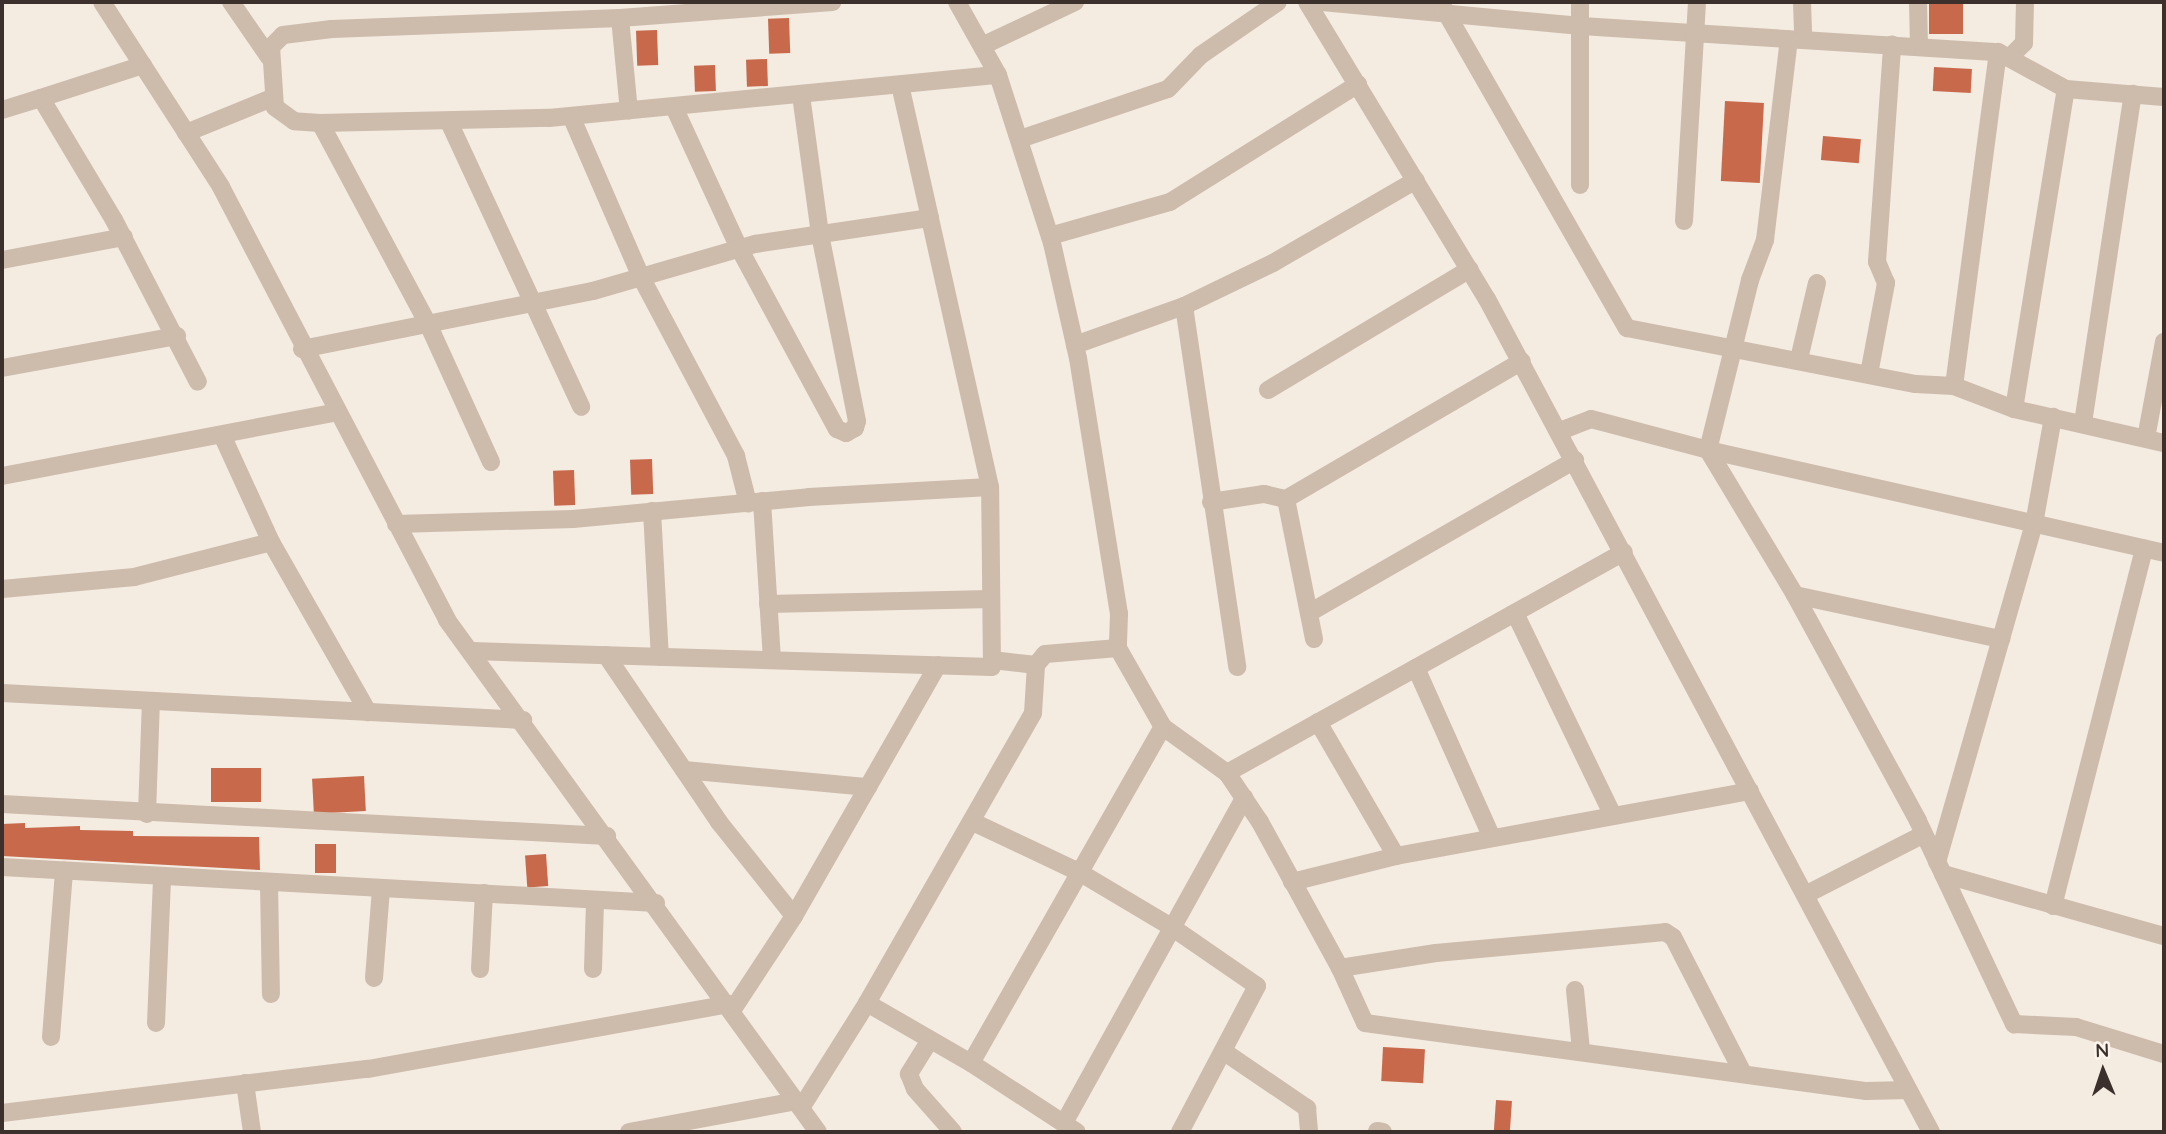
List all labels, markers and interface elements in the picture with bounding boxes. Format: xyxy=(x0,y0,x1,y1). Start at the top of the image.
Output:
north arrow xyxy=(2068,1036,2138,1106)
text: N xyxy=(2095,1038,2110,1062)

